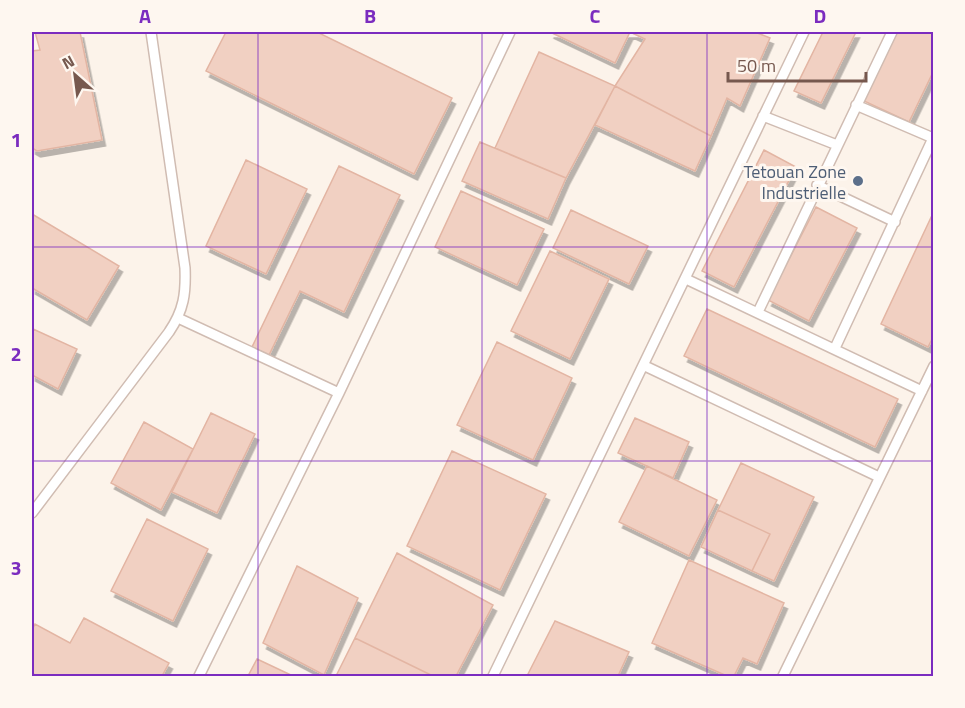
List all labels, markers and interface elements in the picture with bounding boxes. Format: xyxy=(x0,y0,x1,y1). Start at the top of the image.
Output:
text: A xyxy=(139,0,151,31)
text: B xyxy=(364,0,376,31)
text: C xyxy=(590,0,601,31)
text: D xyxy=(814,0,826,31)
north arrow xyxy=(45,45,105,105)
scale bar xyxy=(728,45,866,83)
text: N xyxy=(57,49,78,75)
text: 50 m xyxy=(737,52,776,79)
text: 1 xyxy=(10,124,22,155)
place label: Tetouan Zone Industrielle xyxy=(743,158,846,206)
marker: Tetouan Zone Industrielle xyxy=(851,174,865,188)
text: 2 xyxy=(10,338,22,369)
text: 3 xyxy=(10,552,22,583)

